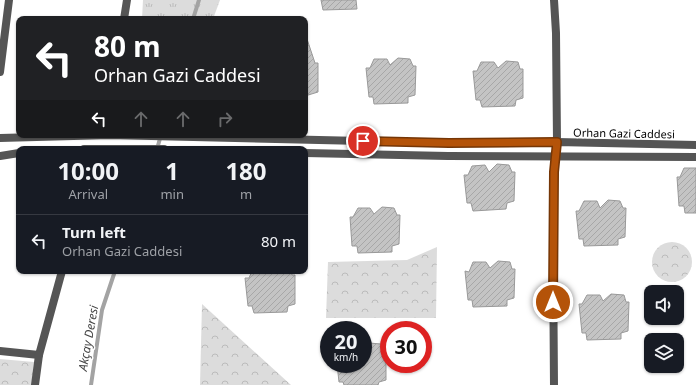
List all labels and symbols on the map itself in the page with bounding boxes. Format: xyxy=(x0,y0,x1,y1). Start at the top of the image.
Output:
pin xyxy=(346,124,380,158)
street label: Orhan Gazi Caddesi xyxy=(573,125,675,141)
position arrow xyxy=(532,281,574,323)
water label: Akçay Deresi xyxy=(74,303,102,373)
speed limit sign: 30 xyxy=(380,321,432,373)

